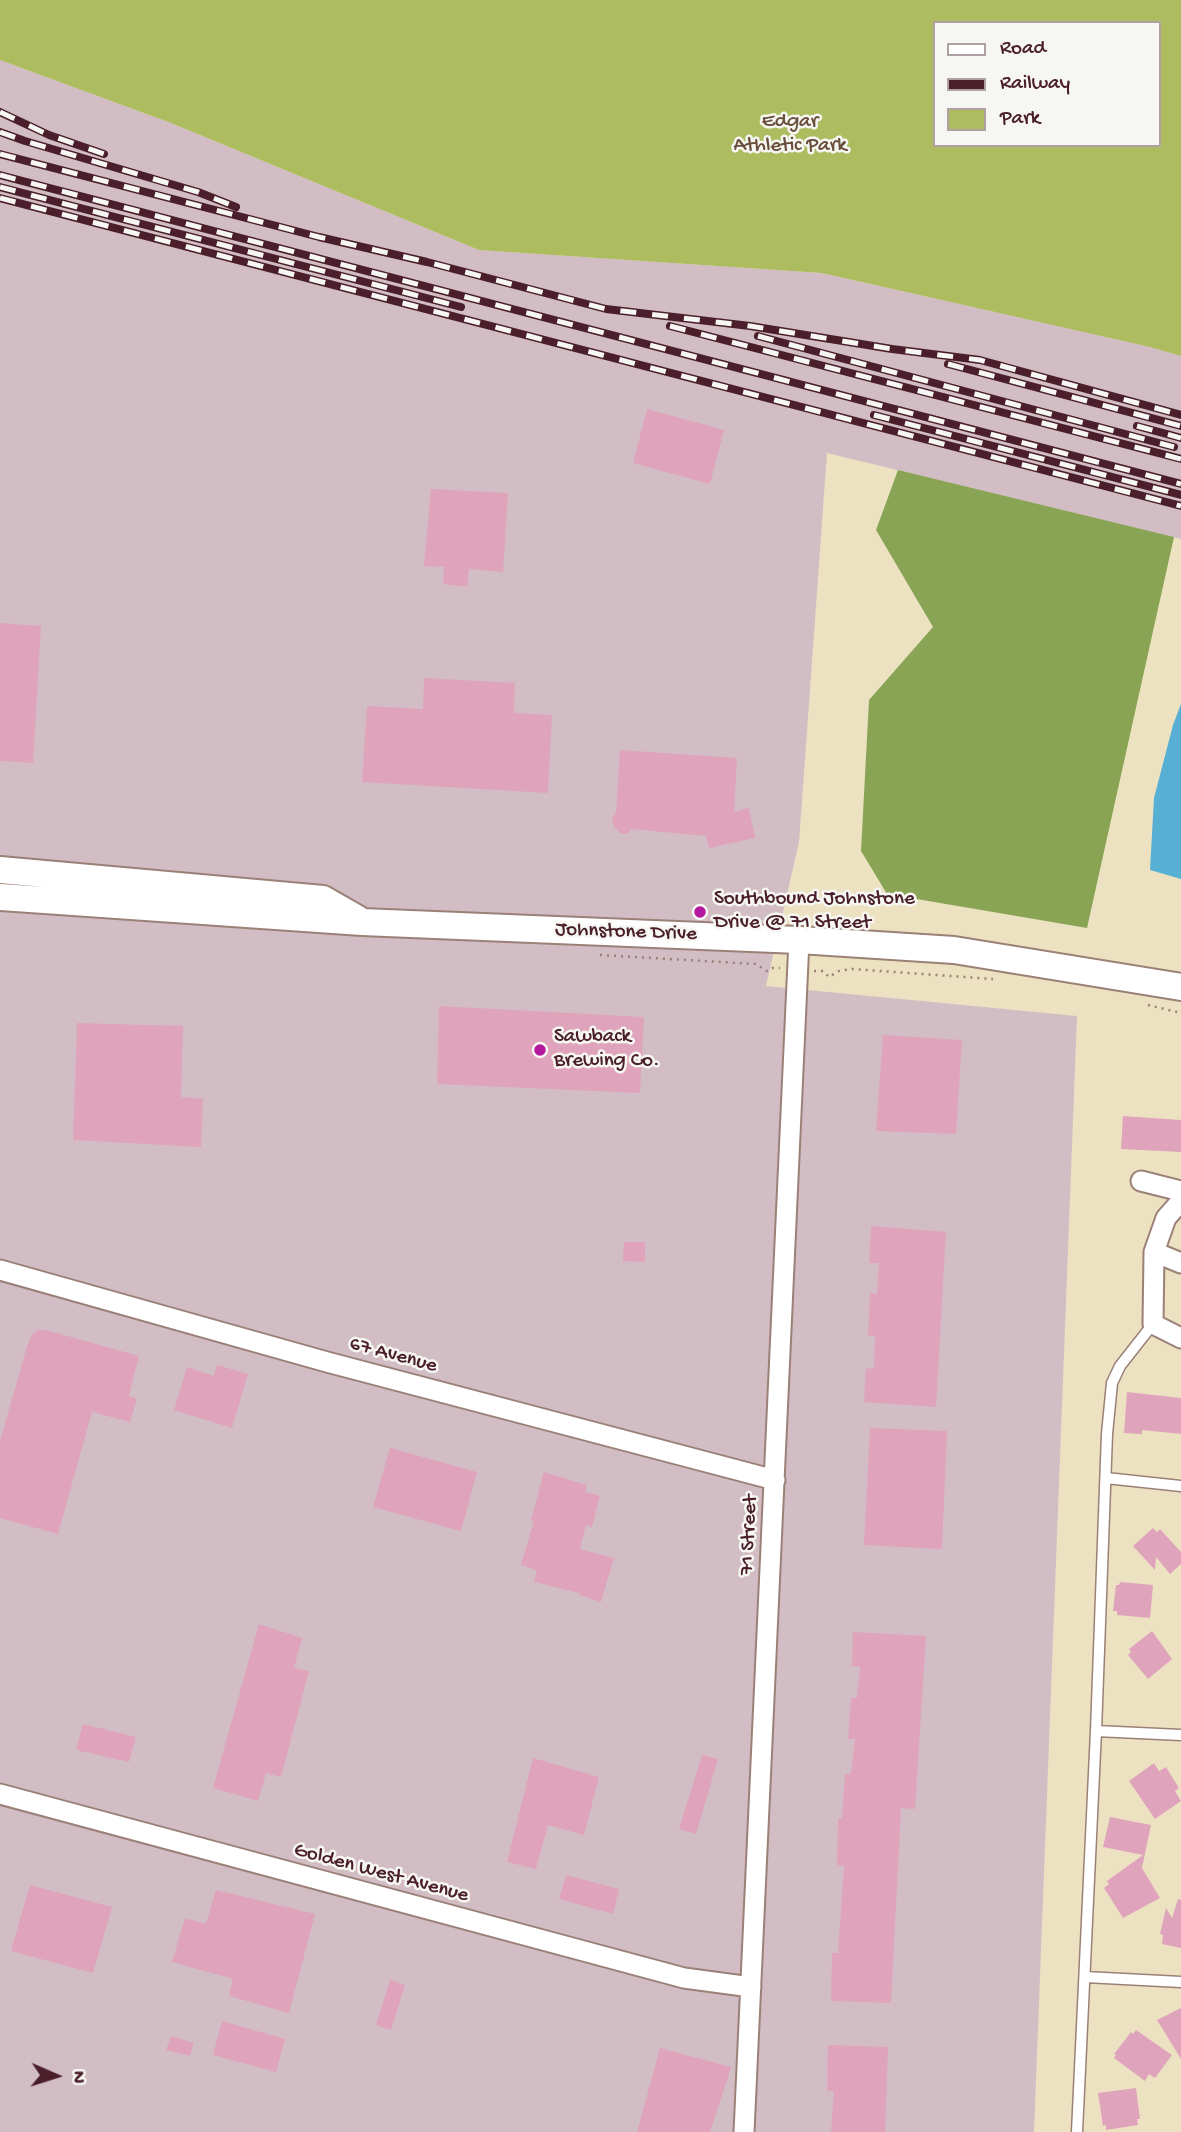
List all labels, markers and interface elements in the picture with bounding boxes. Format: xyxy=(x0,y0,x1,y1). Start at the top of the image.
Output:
legend xyxy=(932,21,1160,147)
text: Road xyxy=(1000,37,1046,62)
text: Railway xyxy=(1000,72,1070,97)
text: Park xyxy=(1000,107,1040,132)
park label: Edgar Athletic Park xyxy=(734,110,846,160)
place label: Southbound Johnstone Drive @ 71 Street xyxy=(714,887,915,937)
marker: Southbound Johnstone Drive @ 71 Street xyxy=(692,904,708,920)
street label: Johnstone Drive xyxy=(555,918,697,948)
place label: Sawback Brewing Co. xyxy=(554,1025,660,1075)
marker: Sawback Brewing Co. xyxy=(532,1042,548,1058)
street label: 67 Avenue xyxy=(346,1332,440,1380)
street label: 71 Street xyxy=(735,1494,765,1576)
street label: Golden West Avenue xyxy=(291,1839,471,1909)
north arrow xyxy=(21,2041,91,2111)
text: N xyxy=(66,2070,89,2084)

